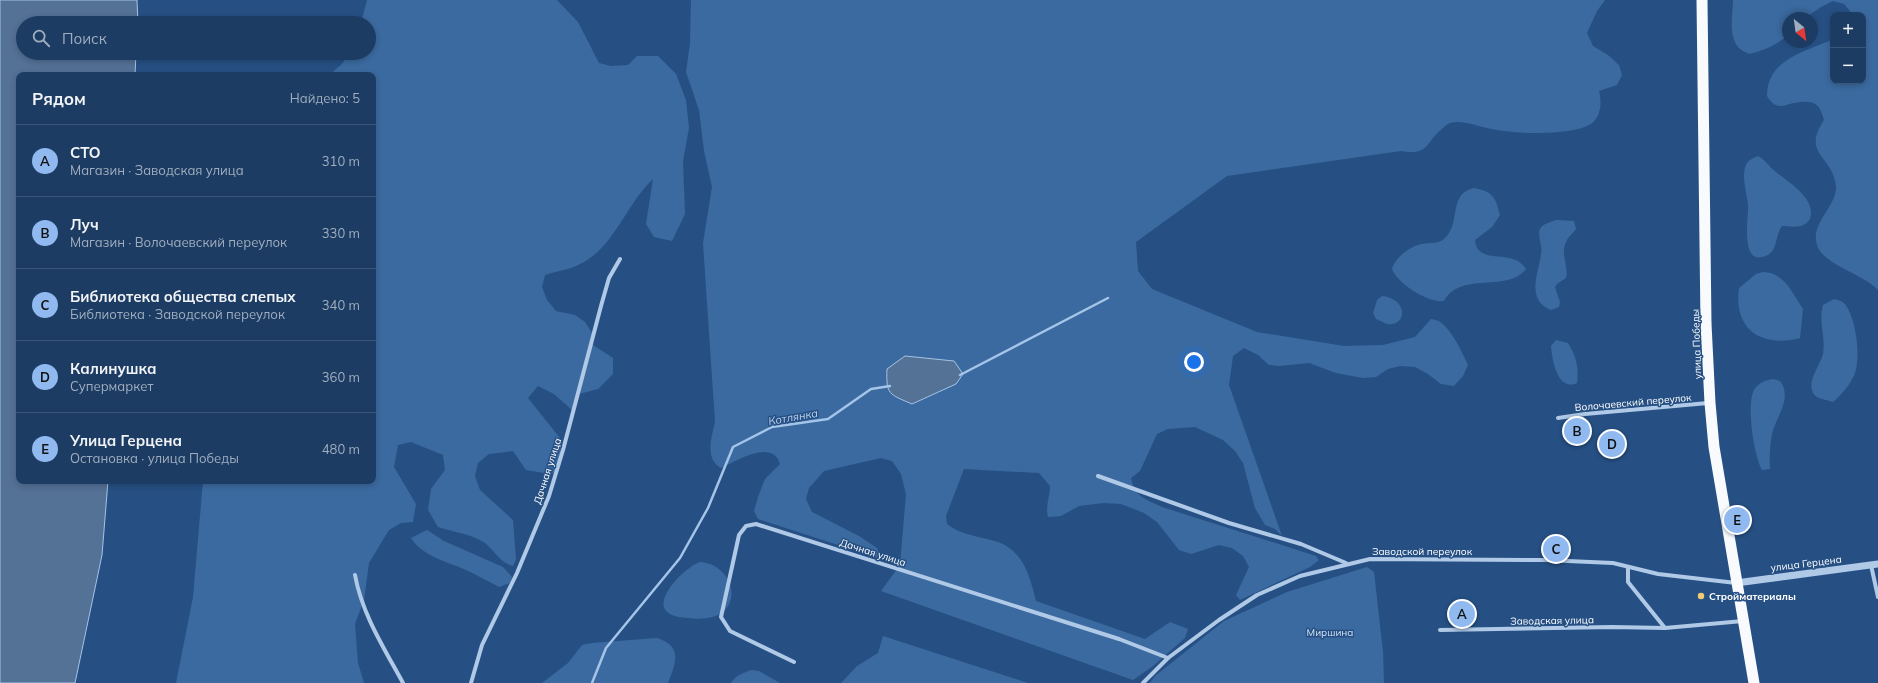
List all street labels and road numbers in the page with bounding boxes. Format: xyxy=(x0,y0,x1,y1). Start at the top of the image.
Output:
street label: улица Победы xyxy=(1689,309,1704,379)
street label: Волочаевский переулок xyxy=(1574,391,1693,414)
street label: Дачная улица xyxy=(531,436,564,506)
street label: Дачная улица xyxy=(838,536,908,569)
street label: Заводской переулок xyxy=(1372,545,1473,558)
street label: улица Герцена xyxy=(1770,553,1842,574)
street label: Заводская улица xyxy=(1510,613,1594,628)

